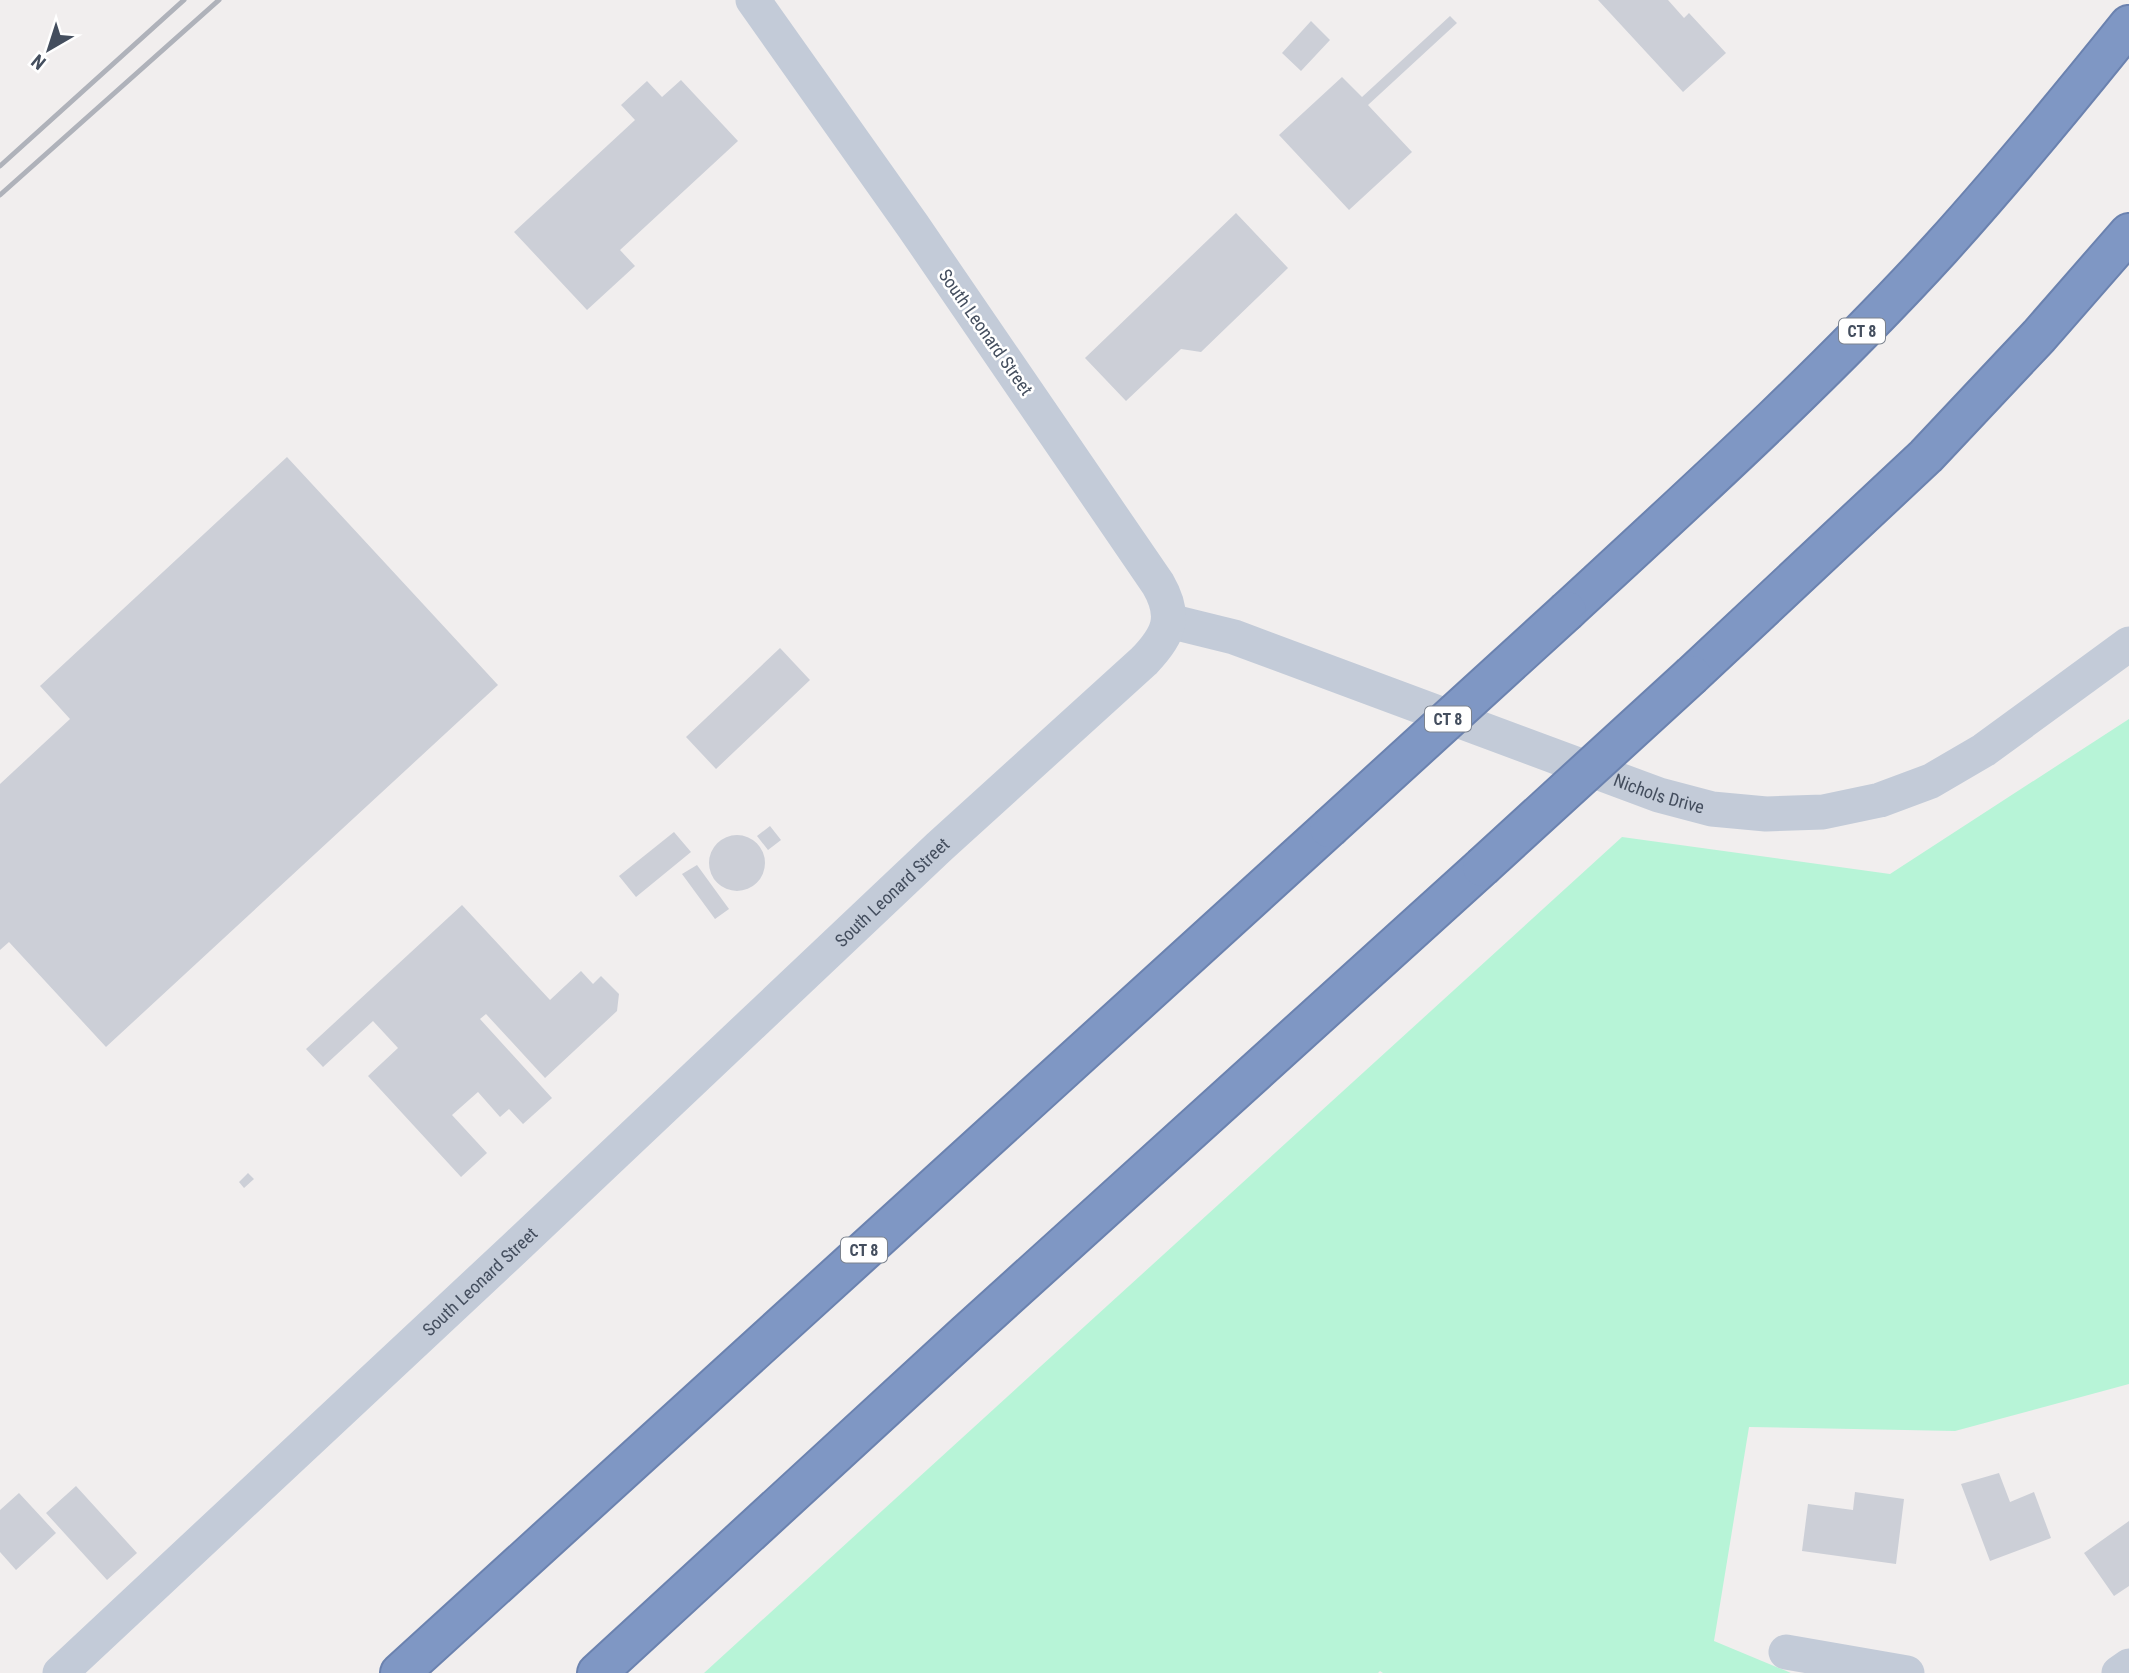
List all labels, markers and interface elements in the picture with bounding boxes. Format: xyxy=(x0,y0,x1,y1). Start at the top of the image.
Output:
north arrow xyxy=(14,14,84,84)
text: N xyxy=(27,49,50,74)
street label: South Leonard Street xyxy=(935,265,1037,399)
road number: CT 8 xyxy=(1839,318,1885,344)
road number: CT 8 xyxy=(1425,706,1471,732)
street label: Nichols Drive xyxy=(1611,769,1707,817)
street label: South Leonard Street xyxy=(830,833,953,951)
street label: South Leonard Street xyxy=(418,1222,541,1340)
road number: CT 8 xyxy=(841,1238,887,1262)

